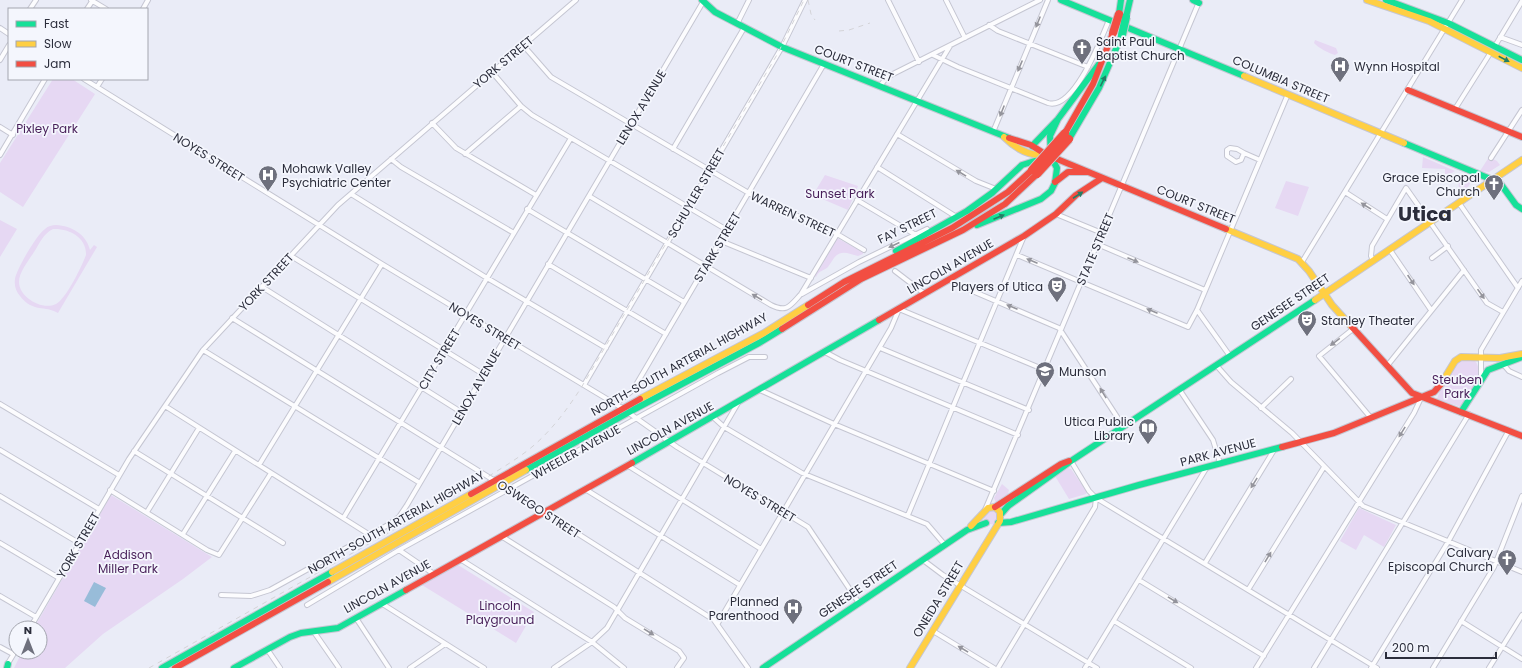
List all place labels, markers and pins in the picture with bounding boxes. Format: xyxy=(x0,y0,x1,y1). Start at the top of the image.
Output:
place label: Saint Paul Baptist Church xyxy=(1096,33,1185,64)
church icon: Saint Paul Baptist Church xyxy=(1071,37,1093,65)
hospital icon: Wynn Hospital xyxy=(1329,55,1351,83)
place label: Wynn Hospital xyxy=(1354,58,1440,75)
place label: Mohawk Valley Psychiatric Center xyxy=(282,160,391,191)
hospital icon: Mohawk Valley Psychiatric Center xyxy=(257,164,279,192)
place label: Grace Episcopal Church xyxy=(1383,169,1480,200)
church icon: Grace Episcopal Church xyxy=(1483,173,1505,201)
theatre icon: Players of Utica xyxy=(1046,275,1068,303)
place label: Players of Utica xyxy=(951,278,1043,295)
theatre icon: Stanley Theater xyxy=(1296,309,1318,337)
place label: Stanley Theater xyxy=(1321,312,1415,329)
school or university icon: Munson xyxy=(1034,360,1056,388)
place label: Munson xyxy=(1059,363,1106,380)
place label: Utica Public Library xyxy=(1064,413,1134,444)
library icon: Utica Public Library xyxy=(1137,417,1159,445)
place label: Calvary Episcopal Church xyxy=(1388,544,1493,575)
church icon: Calvary Episcopal Church xyxy=(1496,548,1518,576)
place label: Planned Parenthood xyxy=(709,593,779,624)
hospital icon: Planned Parenthood xyxy=(782,597,804,625)

